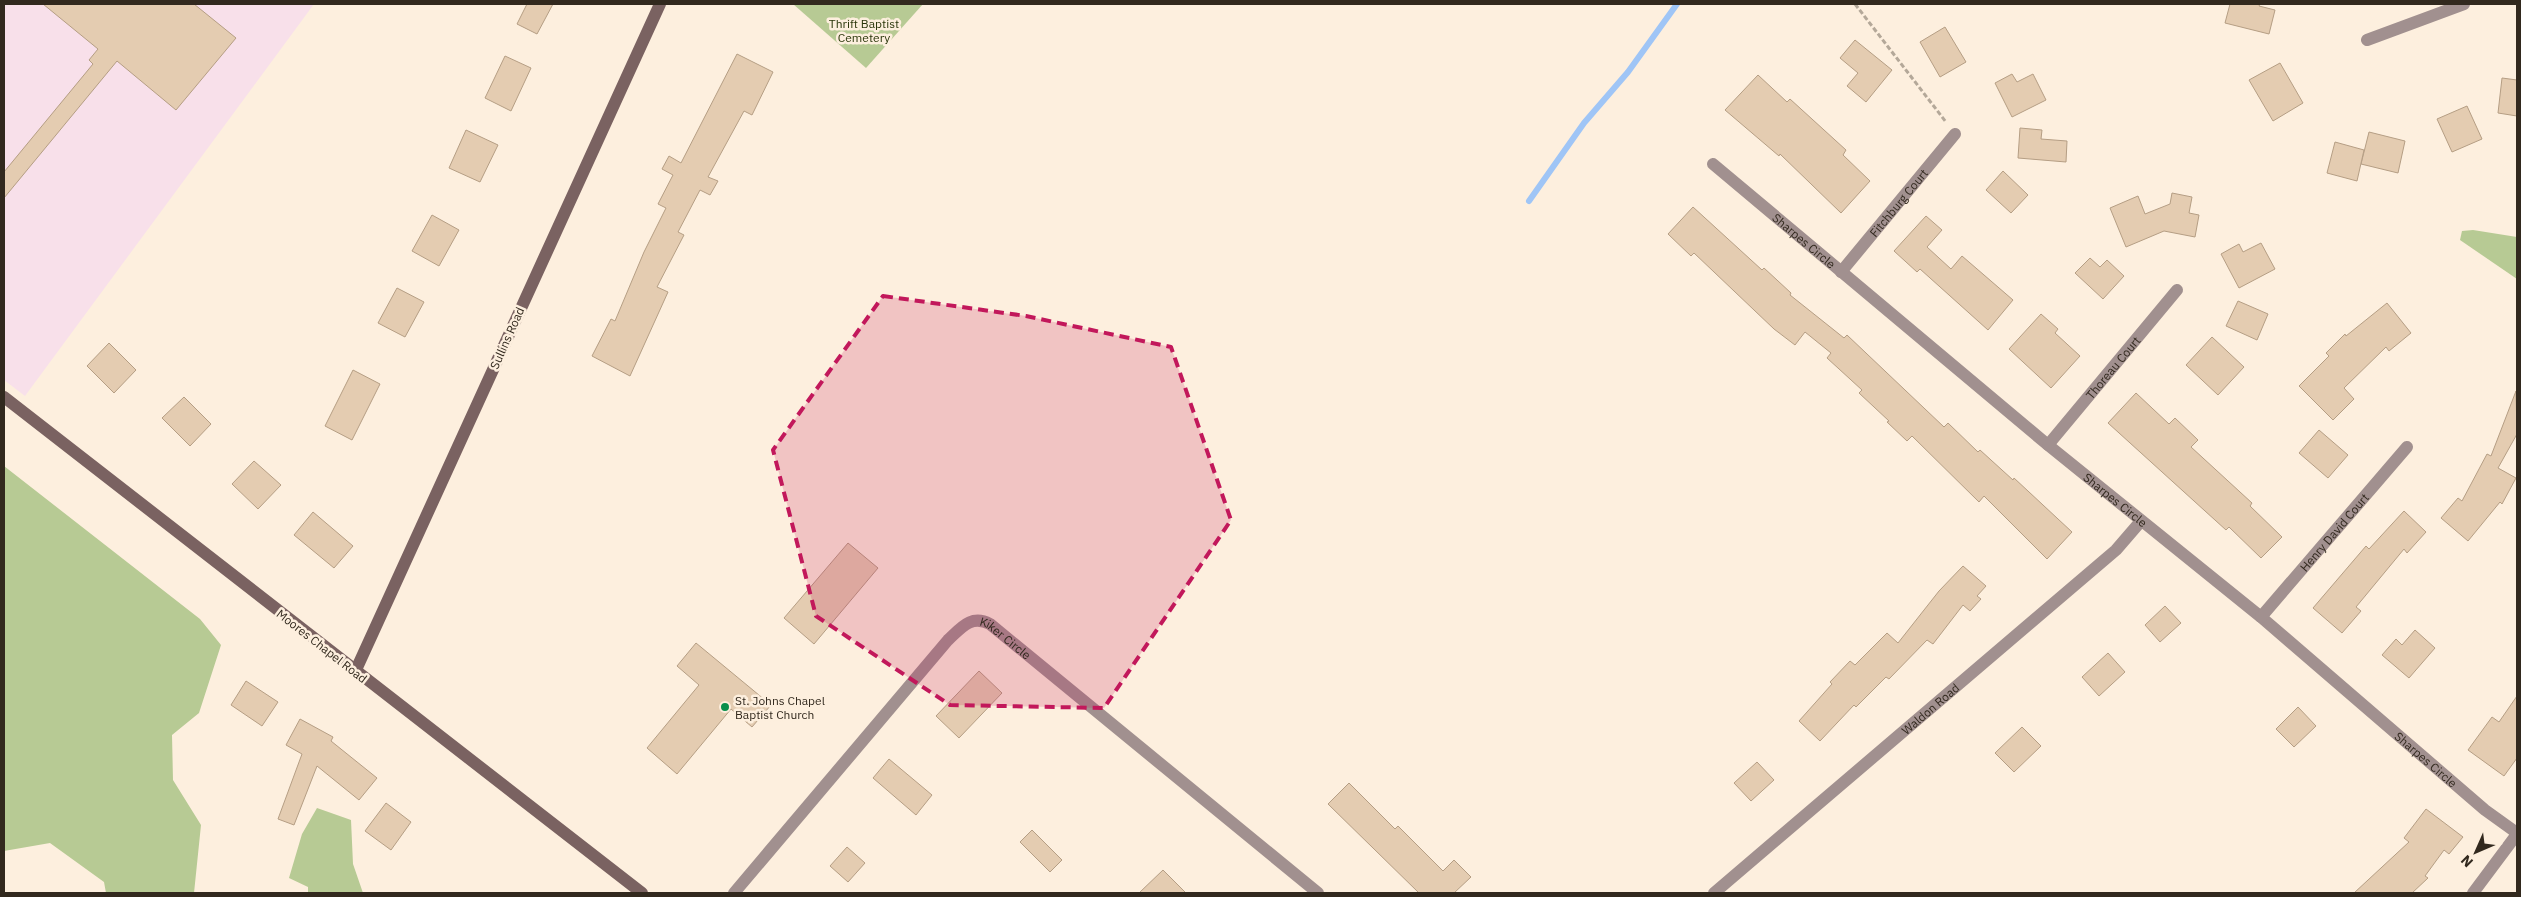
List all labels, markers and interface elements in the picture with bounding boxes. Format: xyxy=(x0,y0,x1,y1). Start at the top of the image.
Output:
park label: Thrift Baptist Cemetery xyxy=(829,16,899,45)
street label: Fitchburg Court xyxy=(1866,166,1931,240)
street label: Sharpes Circle xyxy=(1770,210,1839,271)
street label: Sullins Road xyxy=(487,305,527,371)
street label: Thoreau Court xyxy=(2082,333,2143,402)
street label: Sharpes Circle xyxy=(2081,469,2151,530)
street label: Henry David Court xyxy=(2296,490,2372,574)
street label: Moores Chapel Road xyxy=(274,606,370,686)
street label: Kiker Circle xyxy=(978,613,1035,662)
street label: Waldon Road xyxy=(1898,680,1962,738)
place label: St. Johns Chapel Baptist Church xyxy=(735,693,825,722)
marker: St. Johns Chapel Baptist Church xyxy=(719,701,731,713)
street label: Sharpes Circle xyxy=(2392,728,2461,791)
north arrow xyxy=(2451,827,2501,877)
text: N xyxy=(2457,851,2477,871)

